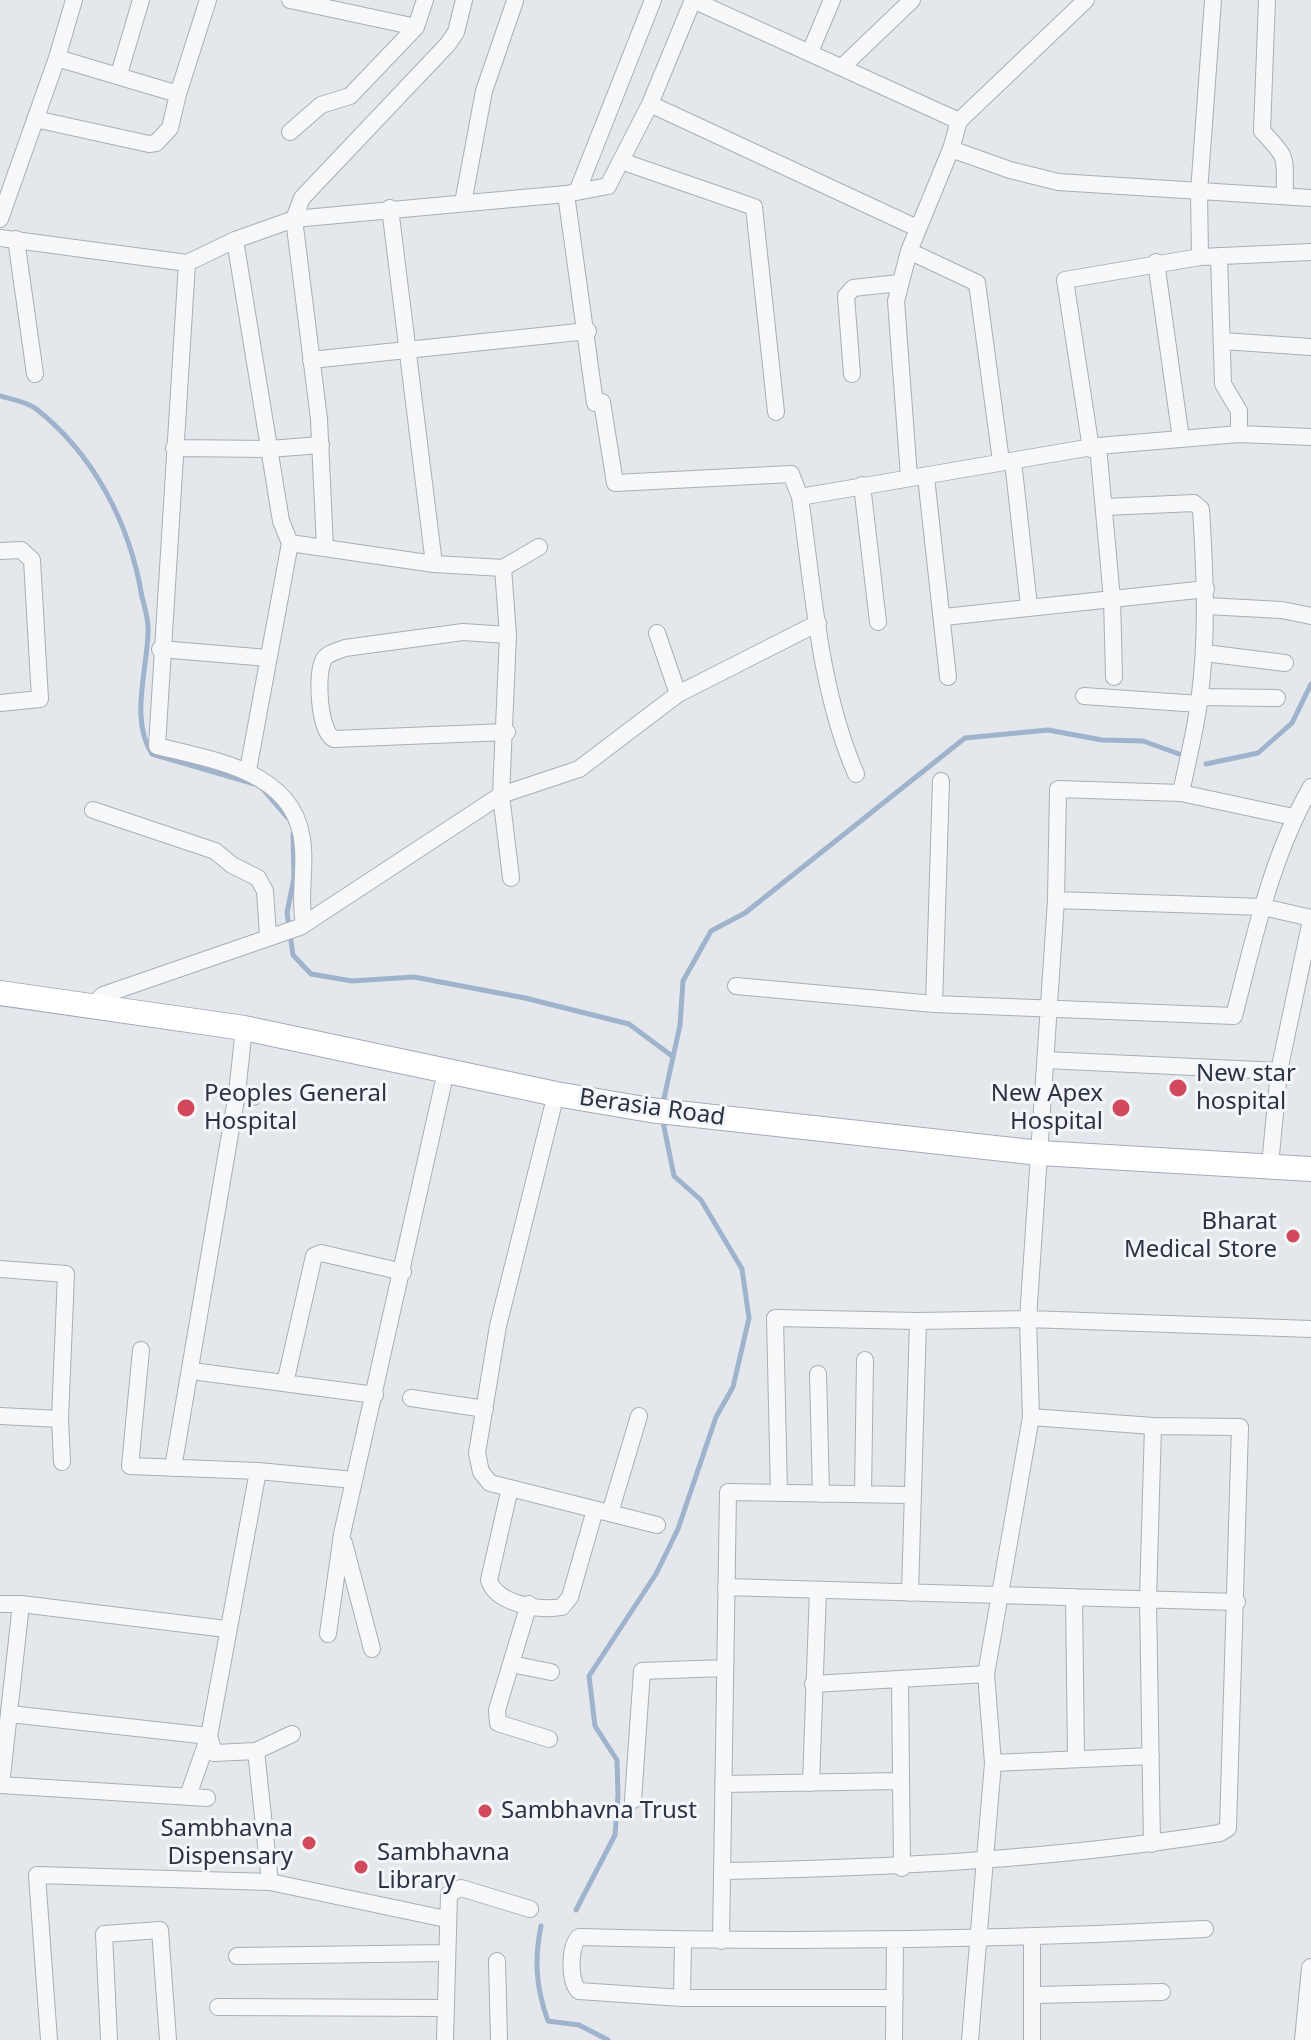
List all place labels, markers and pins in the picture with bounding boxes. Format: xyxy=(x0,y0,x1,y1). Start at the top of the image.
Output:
place label: New star hospital xyxy=(1196,1060,1296,1116)
marker: New star hospital xyxy=(1167,1077,1189,1099)
place label: Peoples General Hospital xyxy=(204,1080,387,1136)
place label: New Apex Hospital xyxy=(991,1080,1103,1136)
marker: Peoples General Hospital xyxy=(175,1097,197,1119)
marker: New Apex Hospital xyxy=(1110,1097,1132,1119)
place label: Bharat Medical Store xyxy=(1124,1208,1277,1264)
marker: Bharat Medical Store xyxy=(1284,1227,1302,1245)
place label: Sambhavna Trust xyxy=(501,1797,697,1825)
marker: Sambhavna Trust xyxy=(476,1802,494,1820)
place label: Sambhavna Dispensary xyxy=(160,1815,293,1871)
marker: Sambhavna Dispensary xyxy=(300,1834,318,1852)
place label: Sambhavna Library xyxy=(377,1839,510,1895)
marker: Sambhavna Library xyxy=(352,1858,370,1876)

